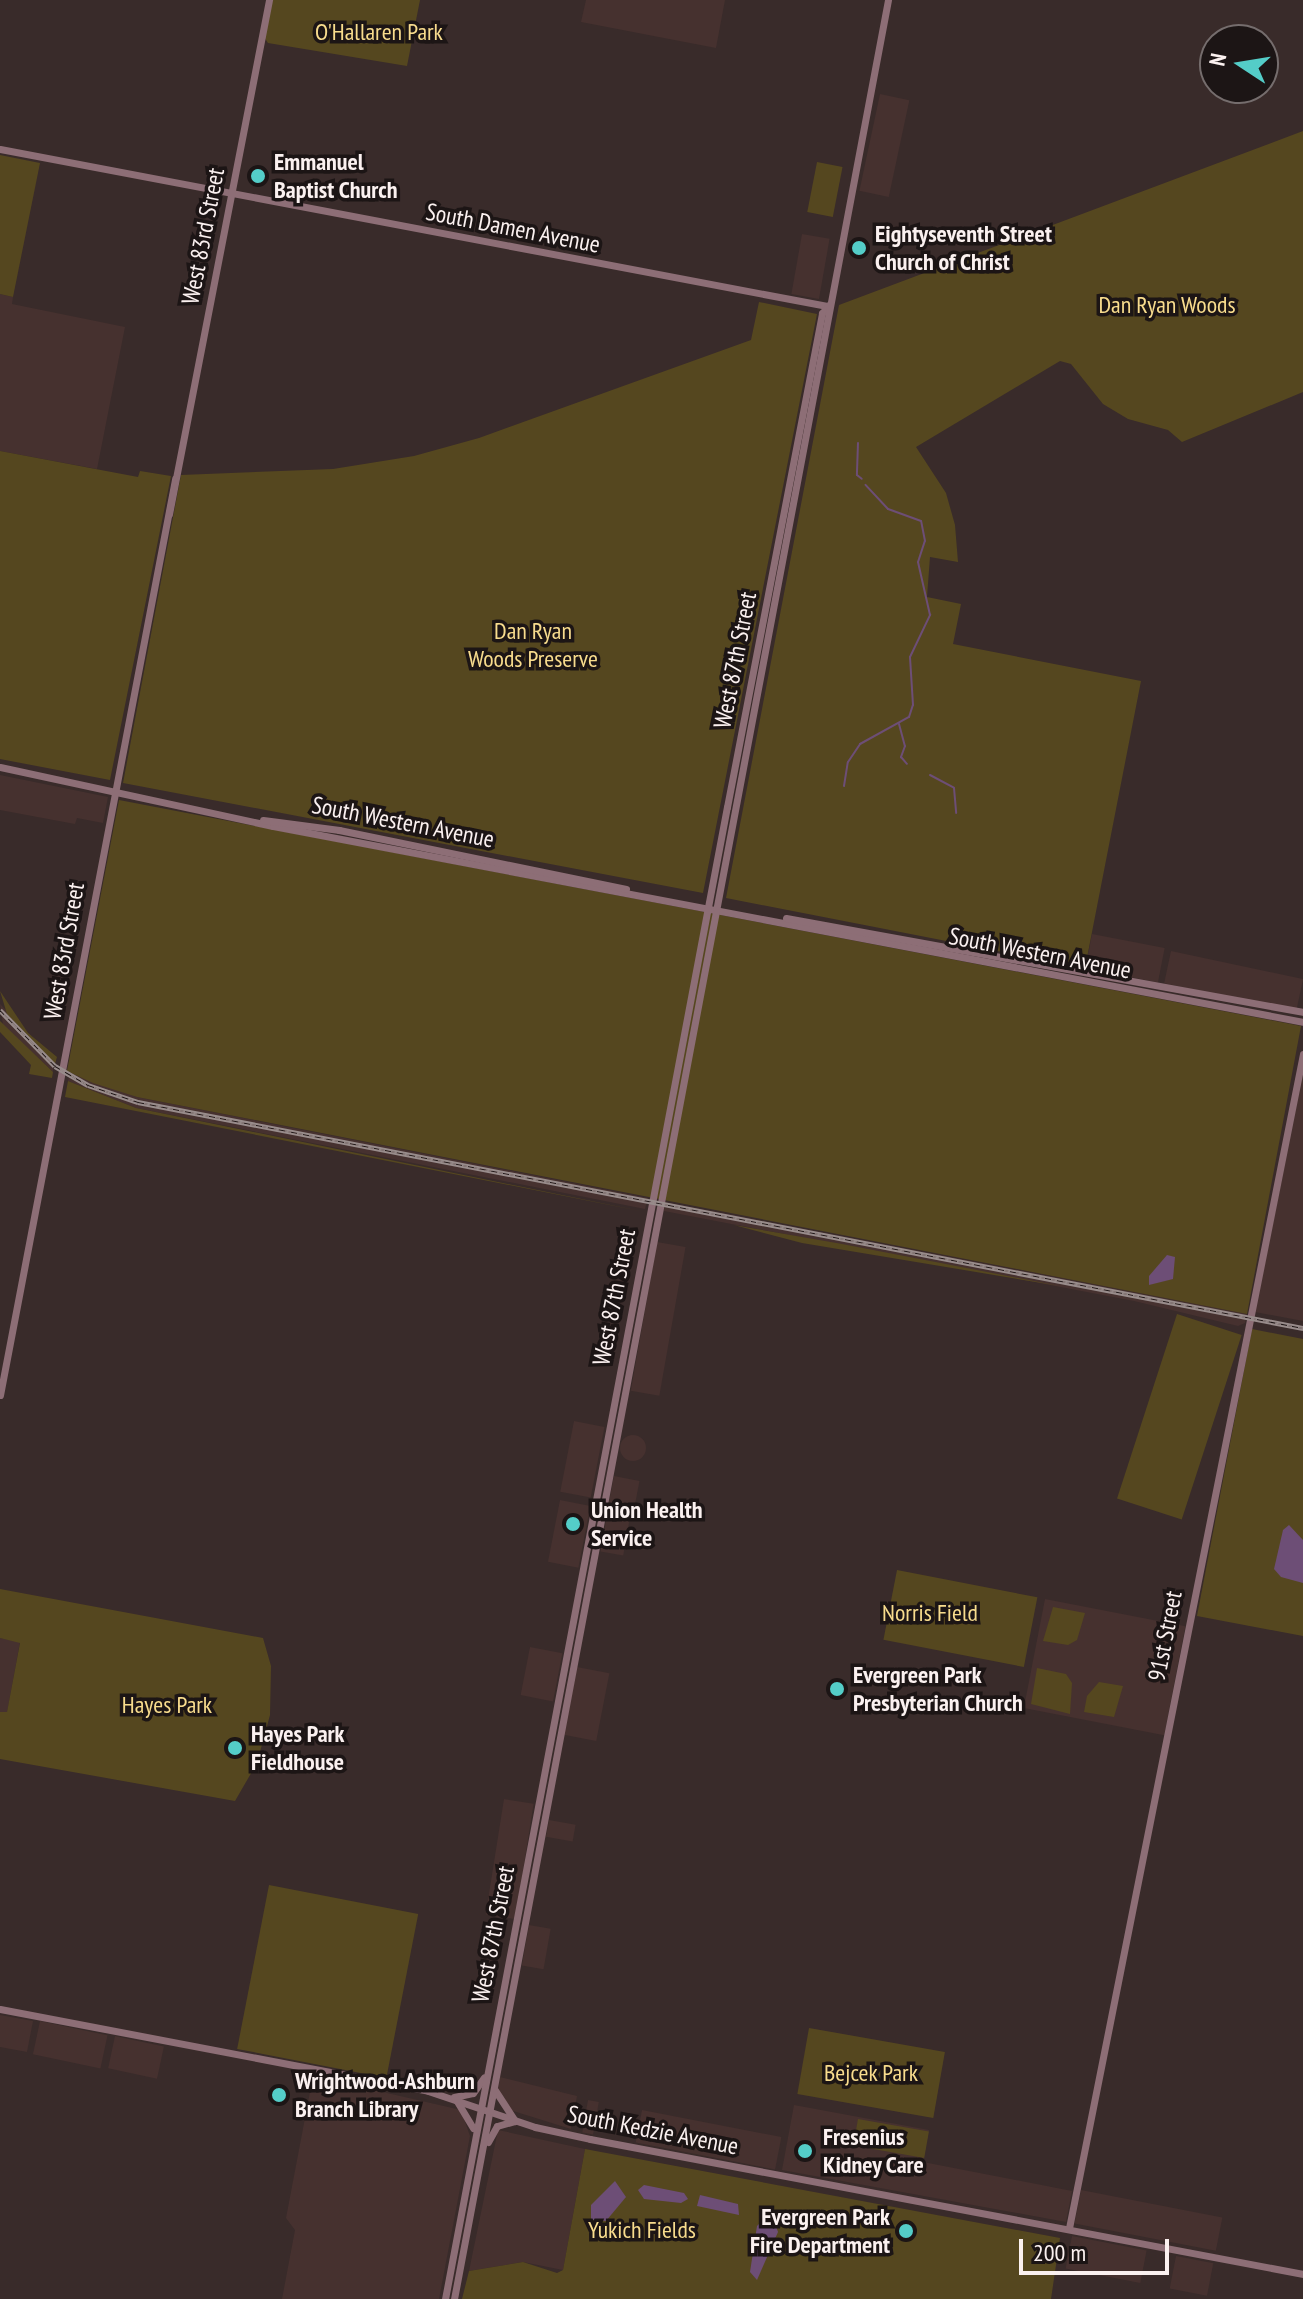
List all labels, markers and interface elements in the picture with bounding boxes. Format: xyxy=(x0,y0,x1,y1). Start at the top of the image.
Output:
park label: O'Hallaren Park xyxy=(315,18,443,46)
north arrow xyxy=(1199,24,1279,104)
text: N xyxy=(1203,51,1232,68)
place label: Emmanuel Baptist Church xyxy=(274,148,398,204)
street label: West 83rd Street xyxy=(176,165,230,307)
marker: Emmanuel Baptist Church xyxy=(249,167,267,185)
street label: South Damen Avenue xyxy=(423,197,603,259)
place label: Eightyseventh Street Church of Christ xyxy=(875,220,1052,276)
marker: Eightyseventh Street Church of Christ xyxy=(850,239,868,257)
park label: Dan Ryan Woods xyxy=(1098,291,1236,319)
street label: West 87th Street xyxy=(708,589,762,731)
park label: Dan Ryan Woods Preserve xyxy=(468,617,598,673)
street label: South Western Avenue xyxy=(309,790,497,854)
street label: West 83rd Street xyxy=(38,880,90,1022)
street label: South Western Avenue xyxy=(946,921,1134,985)
street label: West 87th Street xyxy=(587,1226,641,1368)
place label: Union Health Service xyxy=(591,1496,702,1552)
marker: Union Health Service xyxy=(562,1513,584,1535)
street label: 91st Street xyxy=(1142,1589,1188,1683)
park label: Norris Field xyxy=(882,1599,978,1627)
place label: Evergreen Park Presbyterian Church xyxy=(853,1661,1023,1717)
marker: Evergreen Park Presbyterian Church xyxy=(828,1680,846,1698)
park label: Hayes Park xyxy=(122,1691,212,1719)
place label: Hayes Park Fieldhouse xyxy=(251,1720,344,1776)
marker: Hayes Park Fieldhouse xyxy=(226,1739,244,1757)
street label: West 87th Street xyxy=(466,1863,520,2005)
park label: Bejcek Park xyxy=(824,2059,918,2087)
place label: Wrightwood-Ashburn Branch Library xyxy=(295,2067,475,2123)
marker: Wrightwood-Ashburn Branch Library xyxy=(270,2086,288,2104)
street label: South Kedzie Avenue xyxy=(565,2099,741,2161)
place label: Fresenius Kidney Care xyxy=(823,2123,925,2179)
marker: Fresenius Kidney Care xyxy=(794,2140,816,2162)
place label: Evergreen Park Fire Department xyxy=(750,2203,890,2259)
park label: Yukich Fields xyxy=(588,2216,696,2244)
marker: Evergreen Park Fire Department xyxy=(897,2222,915,2240)
scale bar xyxy=(1023,2223,1173,2273)
text: 200 m xyxy=(1033,2237,1086,2268)

